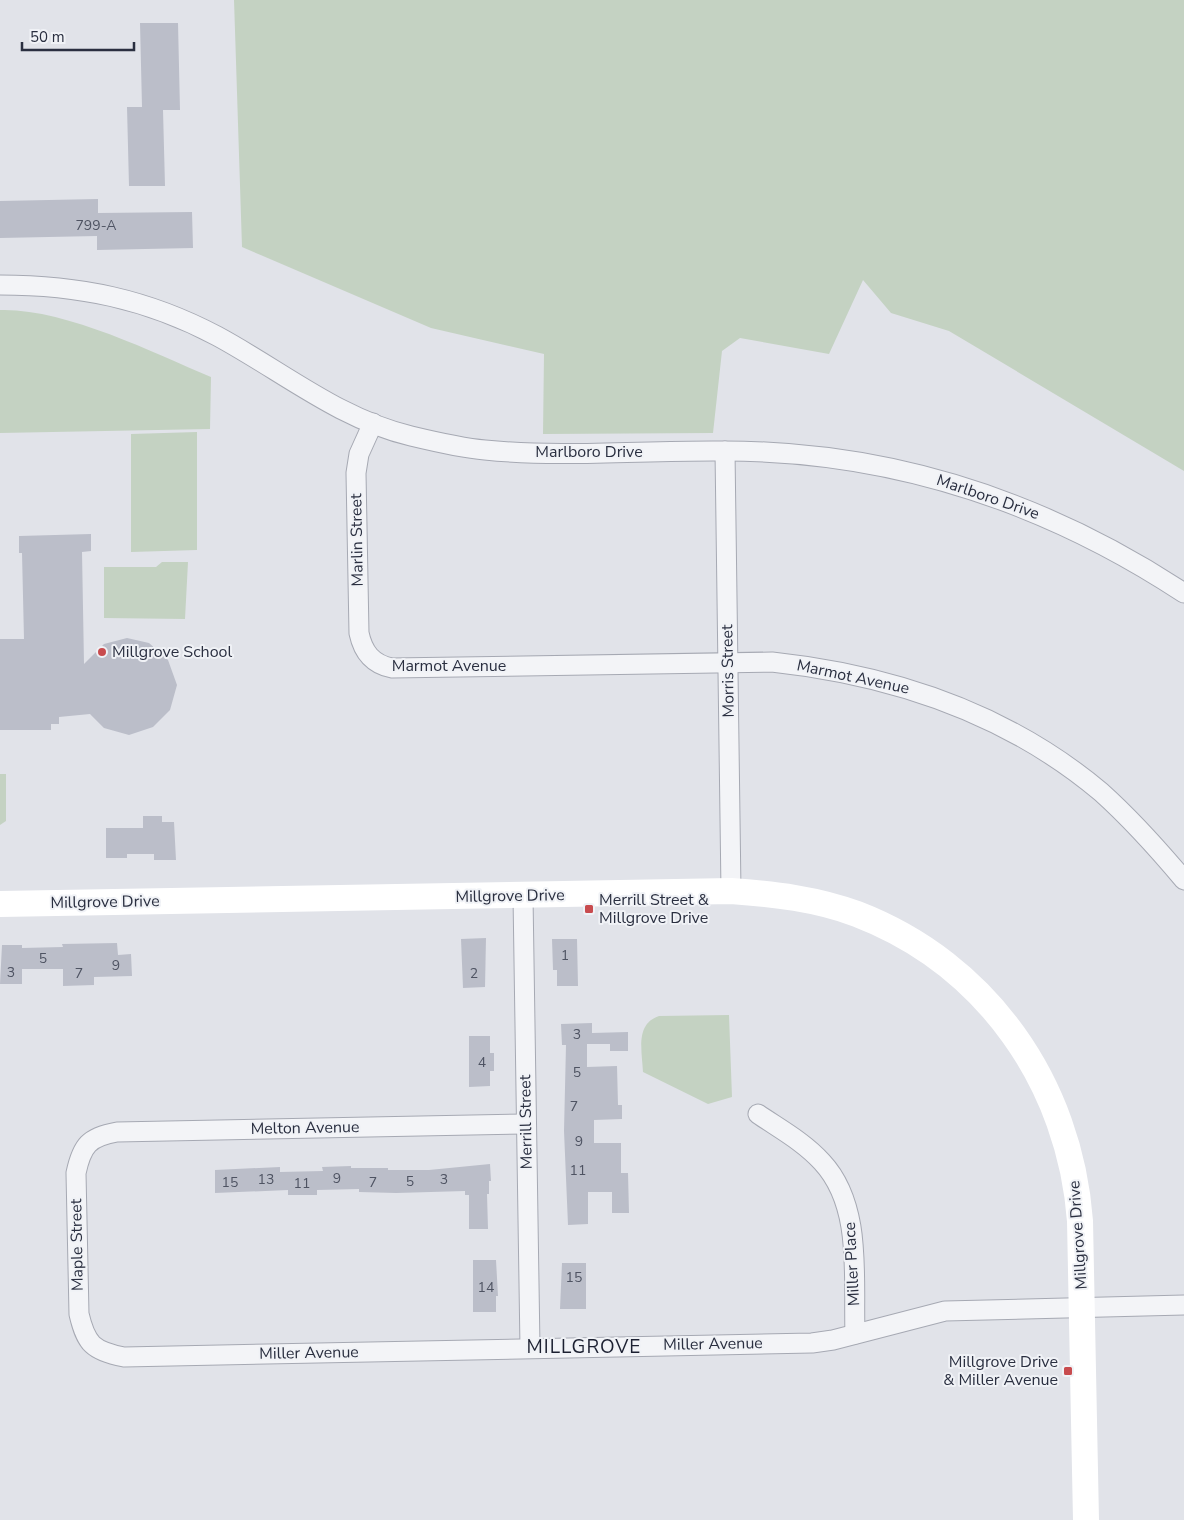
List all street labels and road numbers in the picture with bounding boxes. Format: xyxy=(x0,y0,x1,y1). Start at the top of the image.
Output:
street label: Marlboro Drive xyxy=(535,441,643,463)
street label: Marlboro Drive xyxy=(934,469,1042,525)
street label: Marlin Street xyxy=(345,493,369,587)
street label: Morris Street xyxy=(716,624,740,718)
street label: Marmot Avenue xyxy=(795,654,911,700)
street label: Marmot Avenue xyxy=(392,655,506,677)
street label: Millgrove Drive xyxy=(455,884,565,908)
street label: Millgrove Drive xyxy=(50,890,160,914)
street label: Merrill Street xyxy=(514,1074,538,1169)
street label: Melton Avenue xyxy=(250,1116,360,1140)
street label: Millgrove Drive xyxy=(1063,1180,1093,1290)
street label: Maple Street xyxy=(65,1198,89,1291)
street label: Miller Place xyxy=(839,1221,865,1307)
street label: Miller Avenue xyxy=(663,1332,763,1356)
street label: Miller Avenue xyxy=(259,1341,359,1365)

